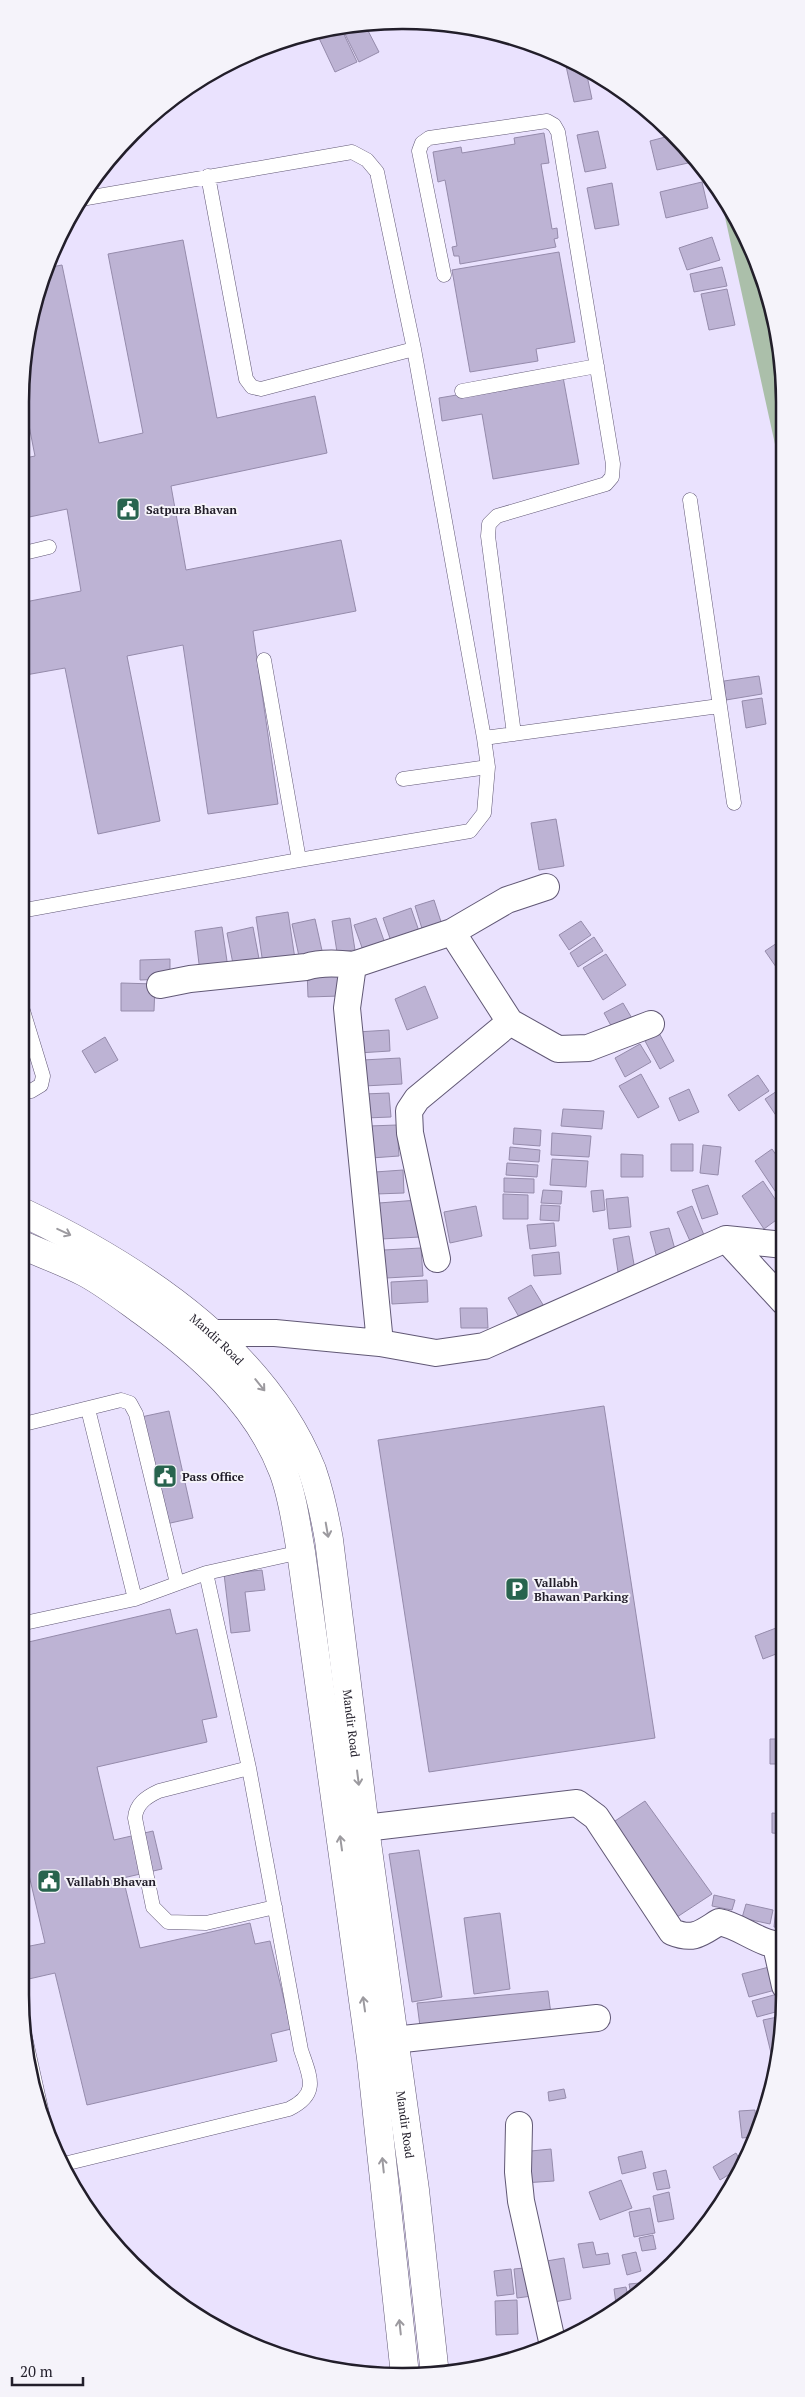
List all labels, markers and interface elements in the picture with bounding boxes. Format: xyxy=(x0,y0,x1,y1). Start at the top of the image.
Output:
public building icon: Satpura Bhavan xyxy=(115,496,141,522)
place label: Satpura Bhavan xyxy=(146,502,237,517)
one-way arrow xyxy=(56,1228,71,1237)
street label: Mandir Road xyxy=(187,1310,248,1368)
one-way arrow xyxy=(254,1378,265,1391)
public building icon: Pass Office xyxy=(152,1463,178,1489)
place label: Pass Office xyxy=(182,1469,244,1484)
one-way arrow xyxy=(323,1522,333,1538)
place label: Vallabh Bhawan Parking xyxy=(534,1575,628,1604)
parking icon: Vallabh Bhawan Parking xyxy=(504,1576,530,1602)
street label: Mandir Road xyxy=(340,1688,364,1758)
one-way arrow xyxy=(354,1770,364,1786)
one-way arrow xyxy=(336,1835,346,1851)
public building icon: Vallabh Bhavan xyxy=(36,1868,62,1894)
place label: Vallabh Bhavan xyxy=(66,1874,156,1889)
one-way arrow xyxy=(359,1996,369,2012)
street label: Mandir Road xyxy=(394,2090,418,2160)
one-way arrow xyxy=(378,2158,388,2174)
one-way arrow xyxy=(395,2319,405,2335)
scale bar xyxy=(12,2354,84,2386)
text: 20 m xyxy=(20,2361,53,2381)

